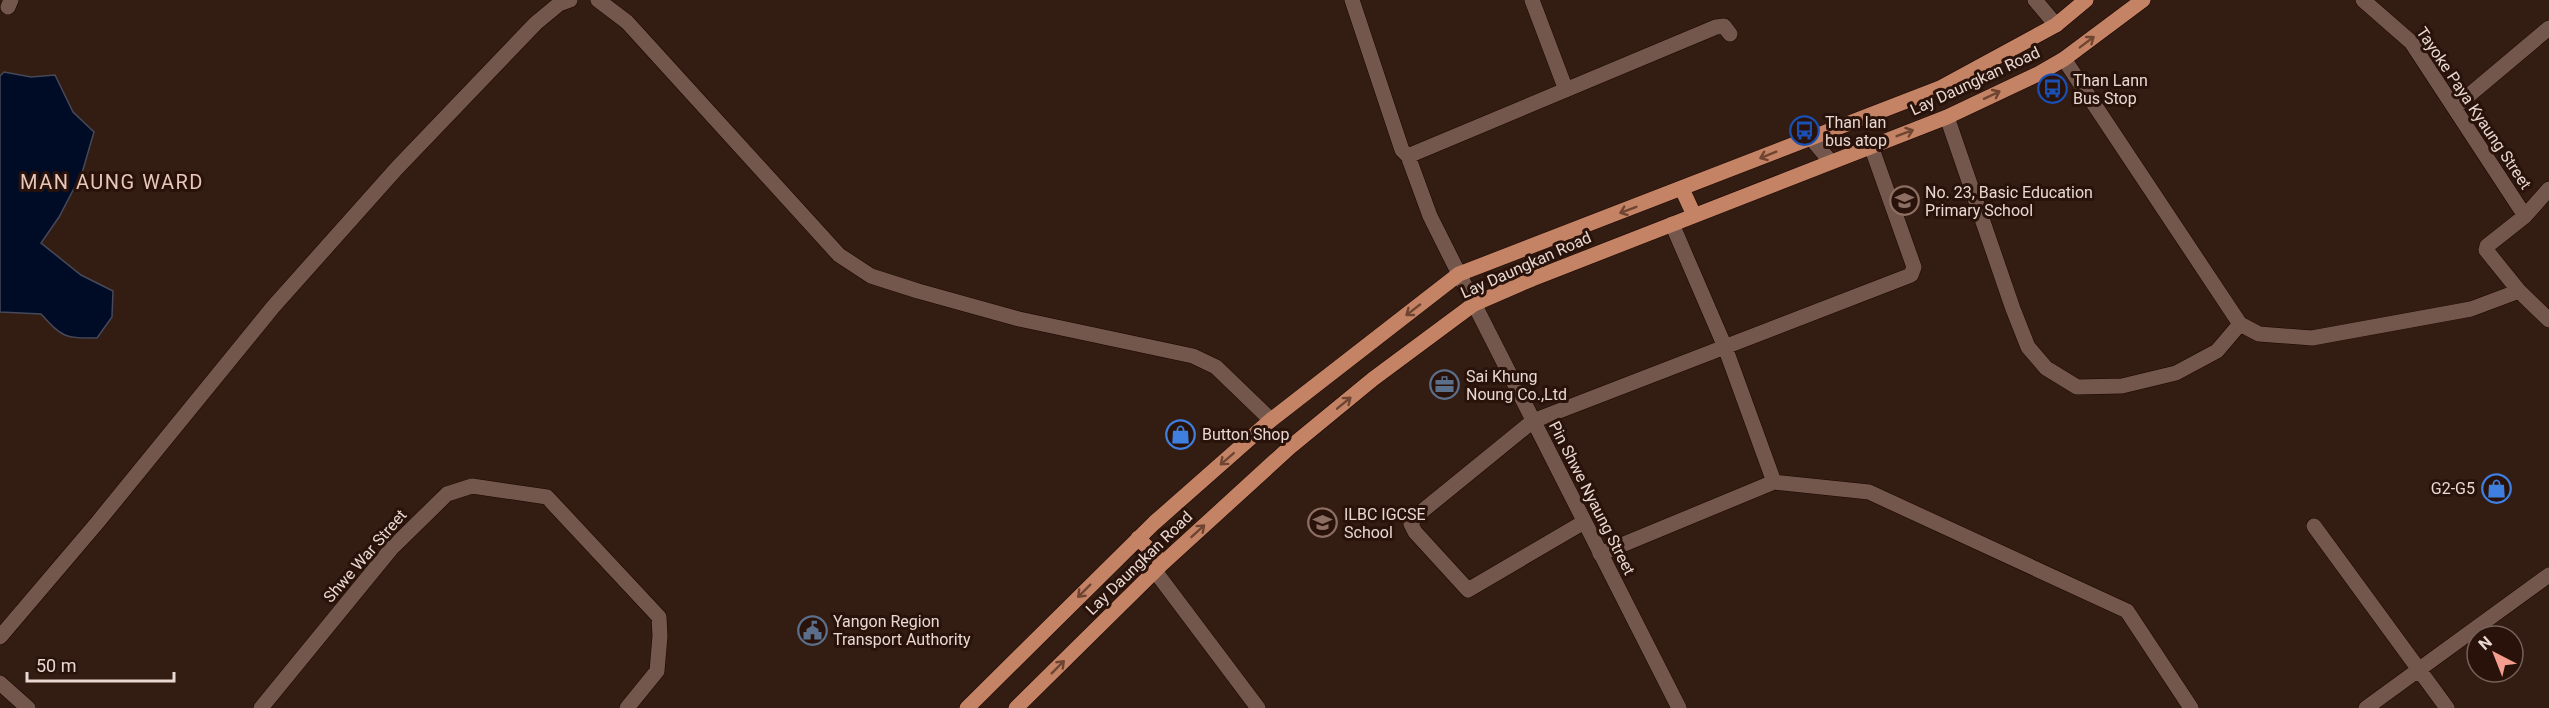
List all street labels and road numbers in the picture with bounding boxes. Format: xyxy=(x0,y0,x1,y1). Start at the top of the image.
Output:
street label: Tayoke Paya Kyaung Street xyxy=(2413,23,2535,193)
street label: Lay Daungkan Road xyxy=(1907,43,2043,119)
street label: Lay Daungkan Road xyxy=(1458,228,1594,302)
street label: Pin Shwe Nyaung Street xyxy=(1545,418,1639,578)
street label: Shwe War Street xyxy=(319,506,411,606)
street label: Lay Daungkan Road xyxy=(1082,507,1196,619)

